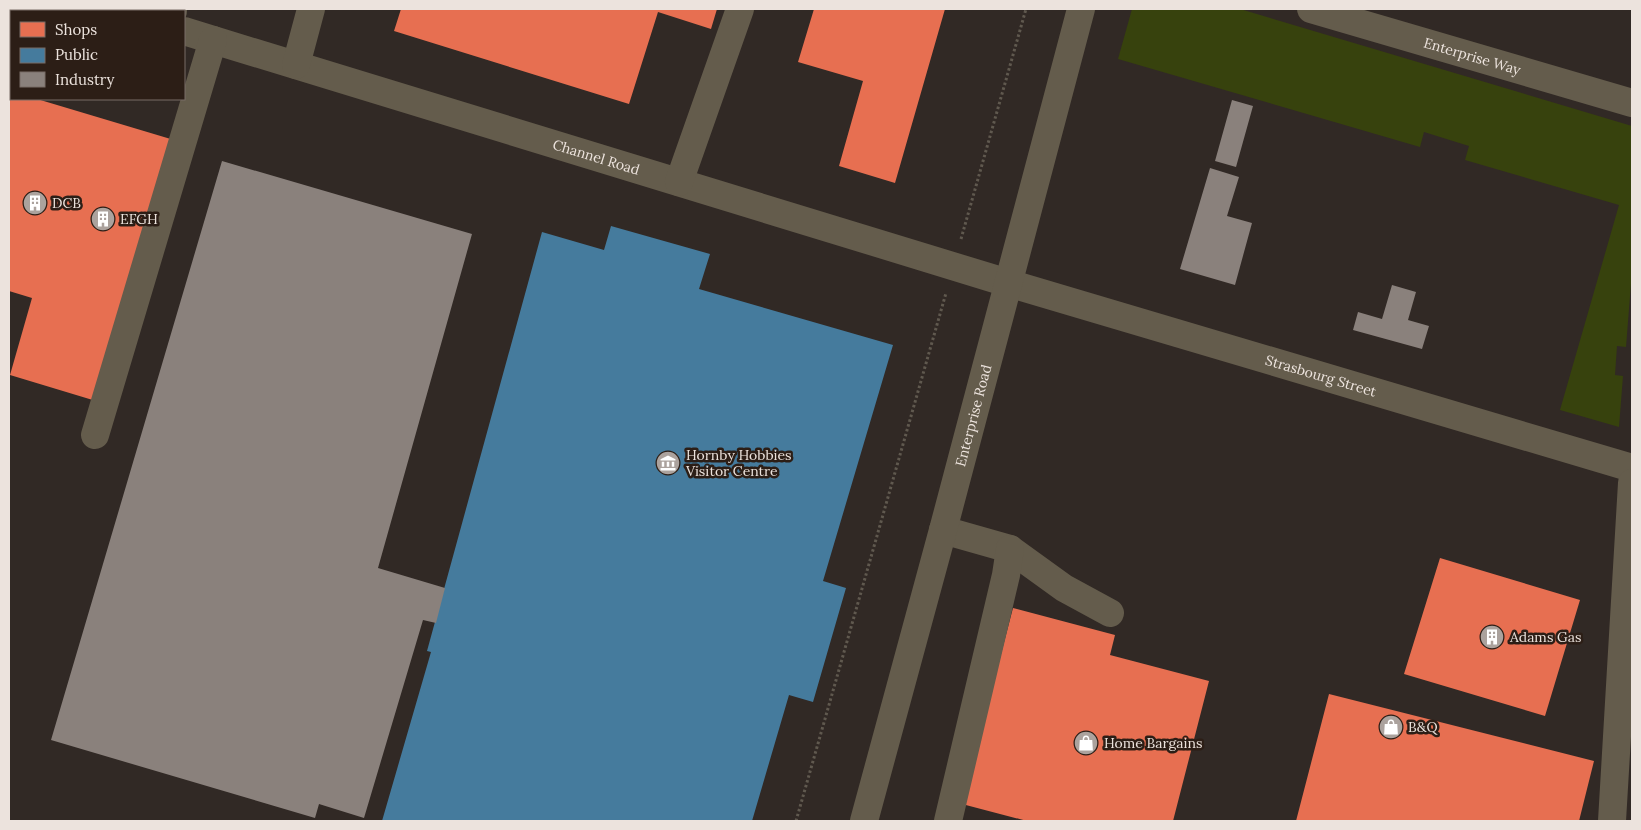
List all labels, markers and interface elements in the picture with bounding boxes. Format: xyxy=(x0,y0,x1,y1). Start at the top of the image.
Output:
legend xyxy=(10,10,185,100)
text: Shops xyxy=(55,20,97,39)
street label: Enterprise Way xyxy=(1422,33,1523,79)
text: Public xyxy=(55,45,98,64)
text: Industry xyxy=(55,70,114,89)
street label: Channel Road xyxy=(550,135,642,179)
building icon: DCB xyxy=(22,190,48,216)
place label: DCB xyxy=(52,194,81,212)
building icon: EFGH xyxy=(90,206,116,232)
place label: EFGH xyxy=(120,210,158,228)
street label: Strasbourg Street xyxy=(1263,351,1379,401)
street label: Enterprise Road xyxy=(951,363,995,468)
place label: Hornby Hobbies Visitor Centre xyxy=(685,446,792,480)
museum icon: Hornby Hobbies Visitor Centre xyxy=(655,450,681,476)
building icon: Adams Gas xyxy=(1479,624,1505,650)
place label: Adams Gas xyxy=(1509,628,1581,646)
shop icon: B&Q xyxy=(1378,714,1404,740)
place label: B&Q xyxy=(1408,718,1438,736)
shop icon: Home Bargains xyxy=(1073,730,1099,756)
place label: Home Bargains xyxy=(1104,734,1202,752)

